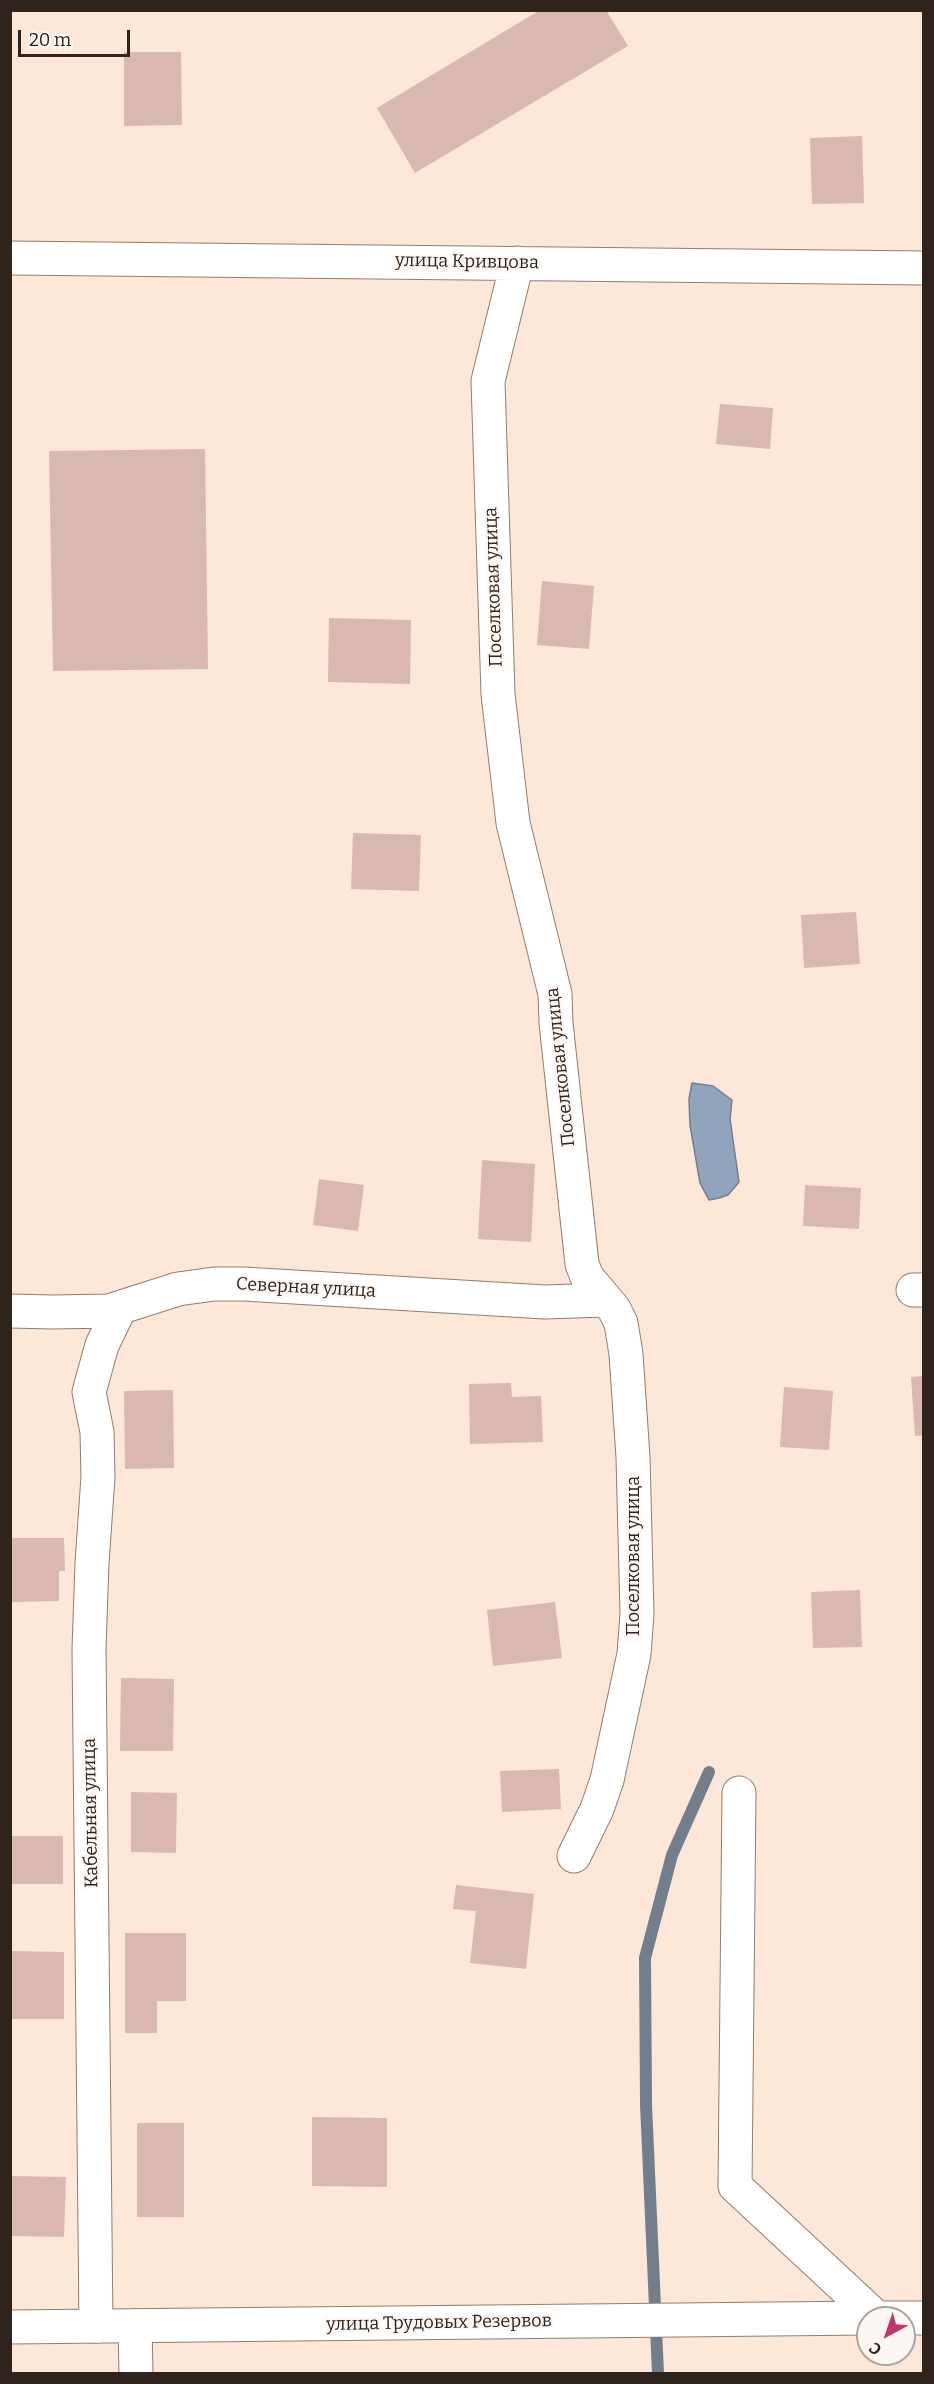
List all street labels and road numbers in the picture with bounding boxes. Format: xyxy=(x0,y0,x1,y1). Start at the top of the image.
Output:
street label: улица Кривцова xyxy=(395,250,539,274)
street label: Поселковая улица xyxy=(480,507,508,667)
street label: Поселковая улица xyxy=(542,986,580,1148)
street label: Северная улица xyxy=(235,1274,377,1302)
street label: Поселковая улица xyxy=(623,1476,645,1636)
street label: Кабельная улица xyxy=(79,1738,103,1888)
street label: улица Трудовых Резервов xyxy=(326,2310,552,2336)

